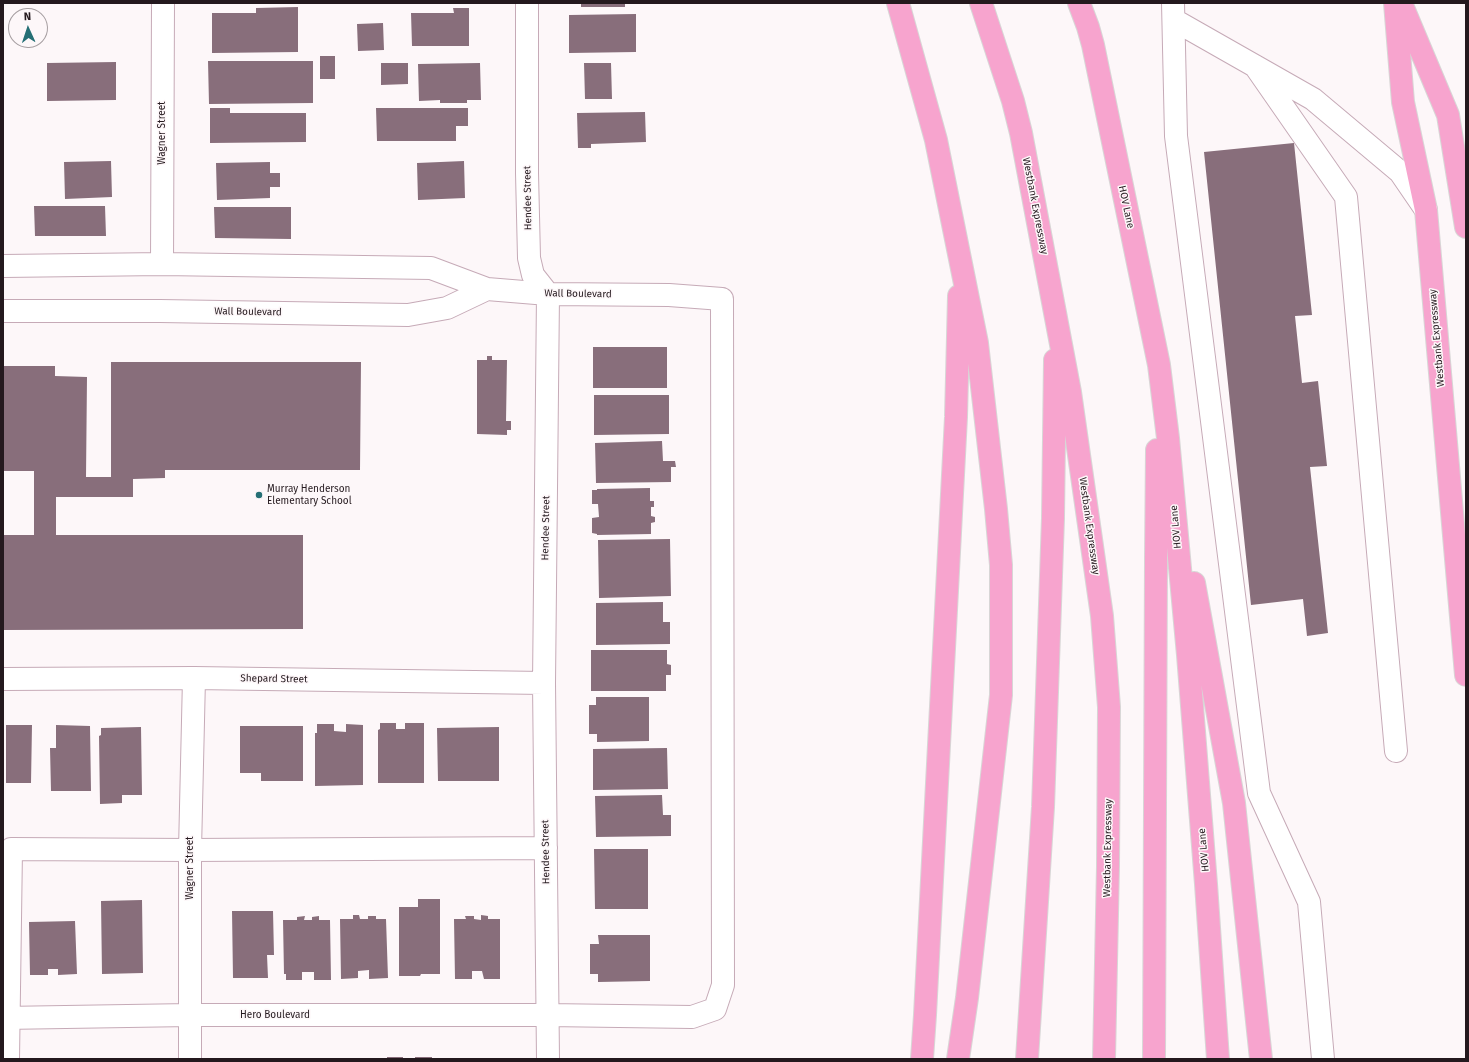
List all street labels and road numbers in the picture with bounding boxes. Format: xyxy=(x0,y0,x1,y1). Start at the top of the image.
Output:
street label: Wagner Street xyxy=(156,101,168,165)
street label: Westbank Expressway xyxy=(1020,157,1050,255)
street label: Hendee Street xyxy=(521,166,535,230)
street label: HOV Lane xyxy=(1116,184,1136,230)
street label: Wall Boulevard xyxy=(544,287,612,301)
street label: Westbank Expressway xyxy=(1427,288,1447,388)
street label: Wall Boulevard xyxy=(214,305,282,319)
street label: Westbank Expressway xyxy=(1076,476,1102,576)
street label: Hendee Street xyxy=(539,496,553,560)
street label: HOV Lane xyxy=(1168,505,1184,549)
street label: Shepard Street xyxy=(240,672,308,686)
street label: Westbank Expressway xyxy=(1101,799,1115,897)
street label: Hendee Street xyxy=(539,820,553,884)
street label: HOV Lane xyxy=(1196,828,1212,872)
street label: Wagner Street xyxy=(184,836,196,900)
street label: Hero Boulevard xyxy=(240,1009,310,1021)

